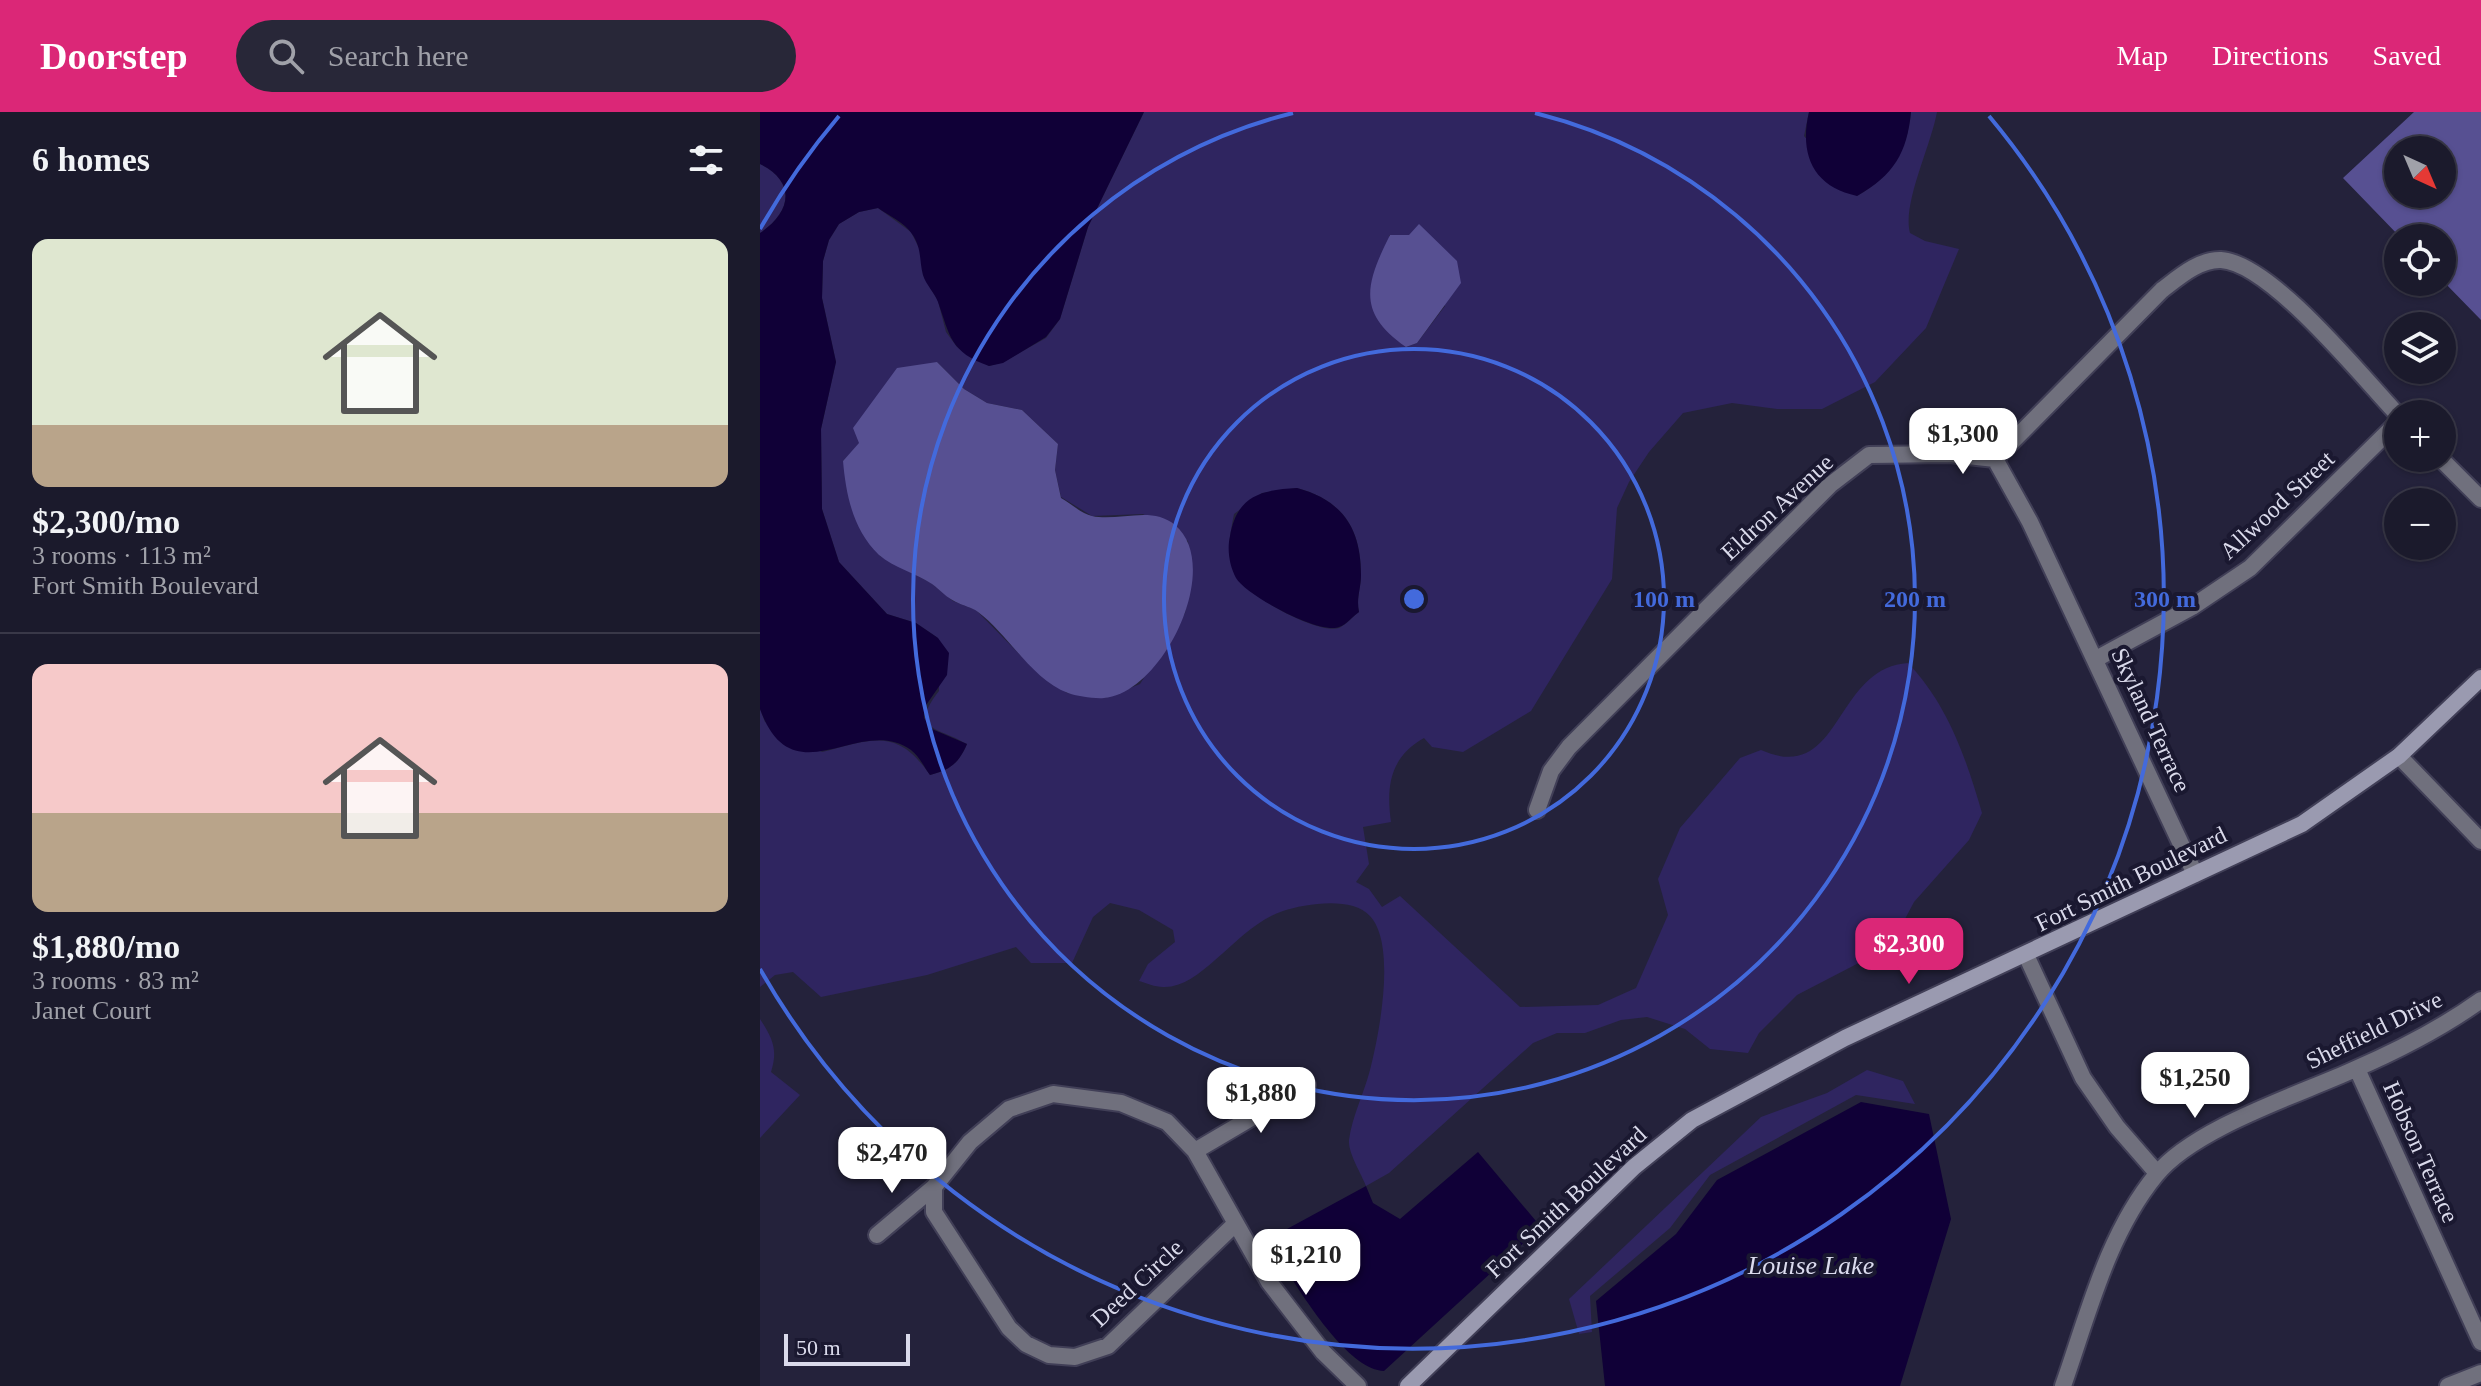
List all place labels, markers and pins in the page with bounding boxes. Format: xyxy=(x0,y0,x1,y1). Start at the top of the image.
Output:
pin: $1,300 xyxy=(1898,408,2028,476)
centre of rings xyxy=(1400,585,1428,613)
pin: $2,300 xyxy=(1844,918,1974,986)
pin: $1,250 xyxy=(2130,1052,2260,1120)
pin: $1,880 xyxy=(1196,1067,1326,1135)
pin: $2,470 xyxy=(827,1127,957,1195)
pin: $1,210 xyxy=(1241,1229,1371,1297)

